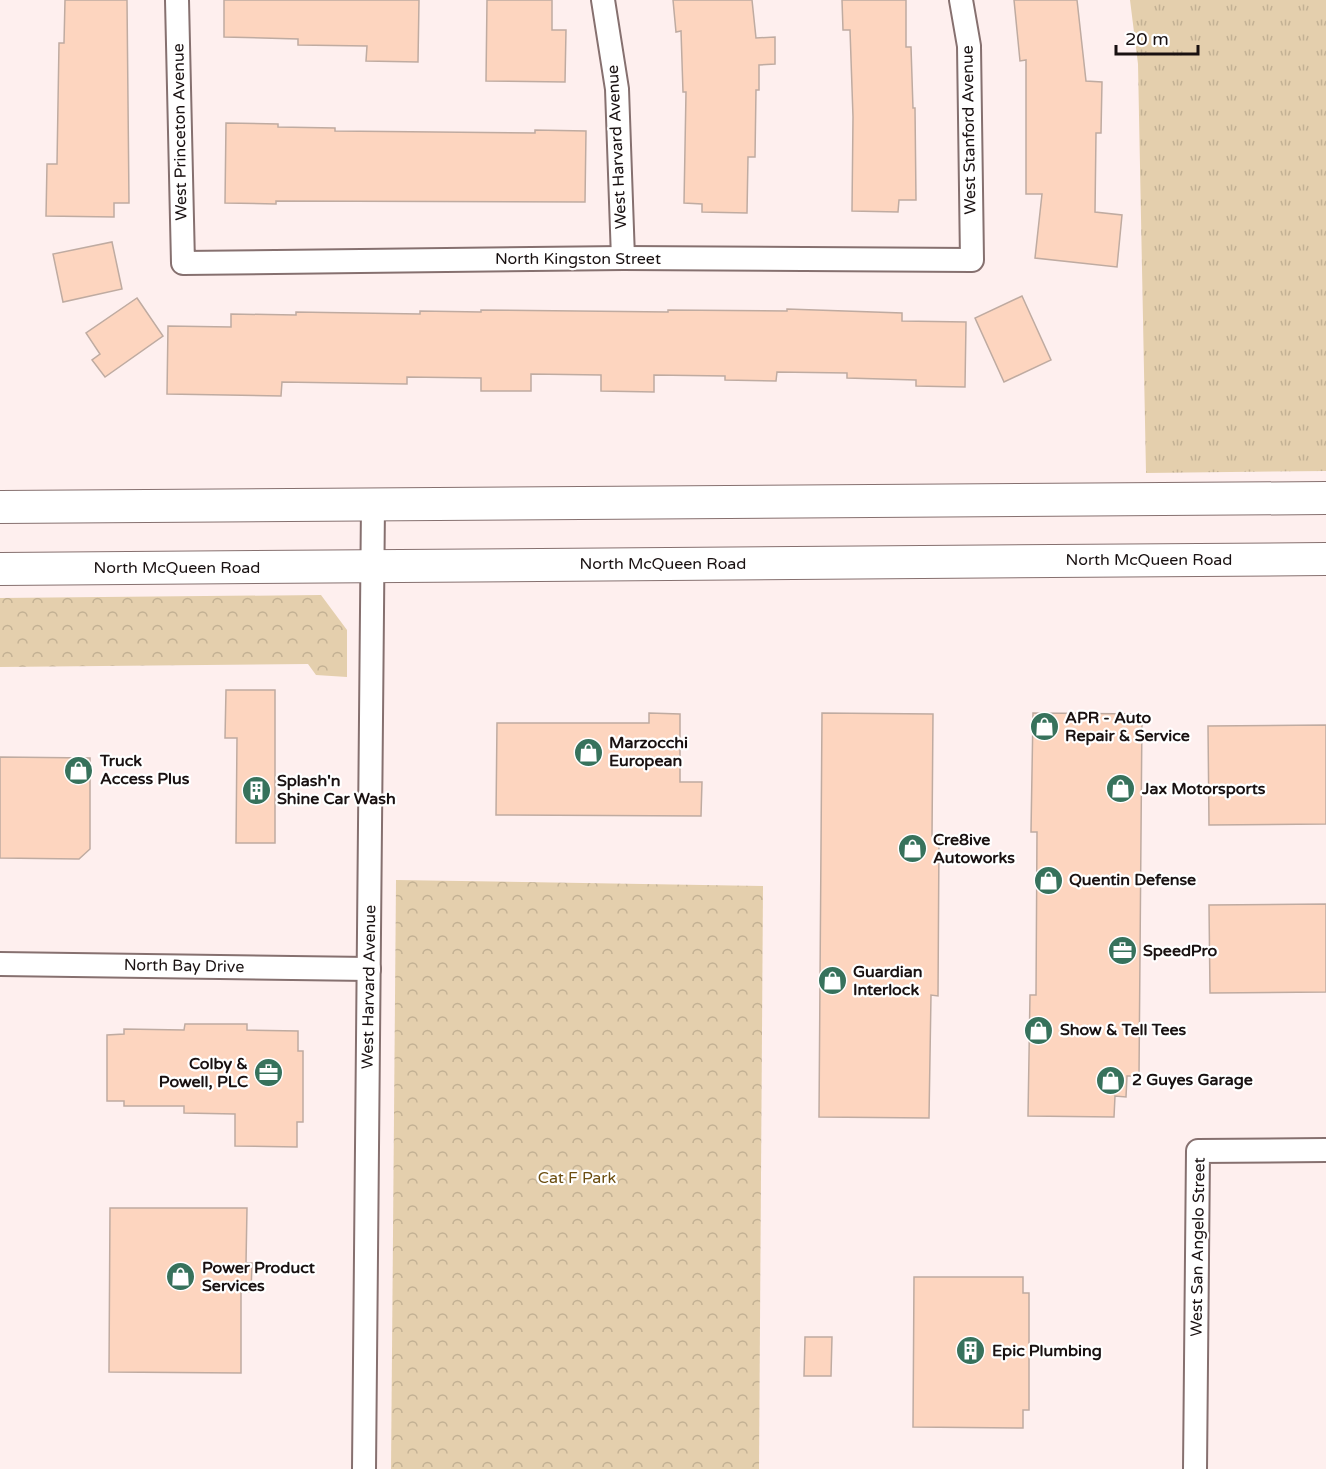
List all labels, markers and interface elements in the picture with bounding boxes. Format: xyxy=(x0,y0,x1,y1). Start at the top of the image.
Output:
scale bar xyxy=(1116,18,1198,56)
text: 20 m xyxy=(1125,28,1169,50)
street label: West Princeton Avenue xyxy=(168,43,192,221)
street label: West Stanford Avenue xyxy=(958,45,980,215)
street label: West Harvard Avenue xyxy=(603,64,631,230)
street label: North Kingston Street xyxy=(495,249,661,269)
street label: North McQueen Road xyxy=(1066,550,1232,570)
street label: North McQueen Road xyxy=(580,554,746,574)
street label: North McQueen Road xyxy=(94,558,260,578)
place label: APR - Auto Repair & Service xyxy=(1065,708,1190,746)
shop icon: APR - Auto Repair & Service xyxy=(1028,711,1060,743)
place label: Marzocchi European xyxy=(609,733,688,771)
shop icon: Marzocchi European xyxy=(572,736,604,768)
place label: Truck Access Plus xyxy=(99,751,190,789)
shop icon: Truck Access Plus xyxy=(63,754,95,786)
place label: Splash'n Shine Car Wash xyxy=(277,771,396,809)
shop icon: Jax Motorsports xyxy=(1105,773,1137,805)
building icon: Splash'n Shine Car Wash xyxy=(240,774,272,806)
place label: Jax Motorsports xyxy=(1141,779,1266,799)
place label: Cre8ive Autoworks xyxy=(933,830,1015,868)
shop icon: Cre8ive Autoworks xyxy=(896,833,928,865)
shop icon: Quentin Defense xyxy=(1032,864,1064,896)
place label: Quentin Defense xyxy=(1069,870,1196,890)
street label: West Harvard Avenue xyxy=(358,905,380,1069)
office icon: SpeedPro xyxy=(1106,935,1138,967)
place label: SpeedPro xyxy=(1143,941,1217,961)
street label: North Bay Drive xyxy=(124,955,244,977)
place label: Guardian Interlock xyxy=(853,962,923,1000)
shop icon: Guardian Interlock xyxy=(816,965,848,997)
shop icon: Show & Tell Tees xyxy=(1023,1014,1055,1046)
place label: Show & Tell Tees xyxy=(1060,1020,1187,1040)
place label: Colby & Powell, PLC xyxy=(159,1054,248,1092)
office icon: Colby & Powell, PLC xyxy=(253,1057,285,1089)
shop icon: 2 Guyes Garage xyxy=(1095,1064,1127,1096)
place label: 2 Guyes Garage xyxy=(1132,1070,1253,1090)
street label: West San Angelo Street xyxy=(1186,1157,1210,1337)
park label: Cat F Park xyxy=(538,1168,616,1188)
place label: Power Product Services xyxy=(202,1258,316,1296)
shop icon: Power Product Services xyxy=(165,1261,197,1293)
building icon: Epic Plumbing xyxy=(955,1335,987,1367)
place label: Epic Plumbing xyxy=(992,1341,1102,1361)

